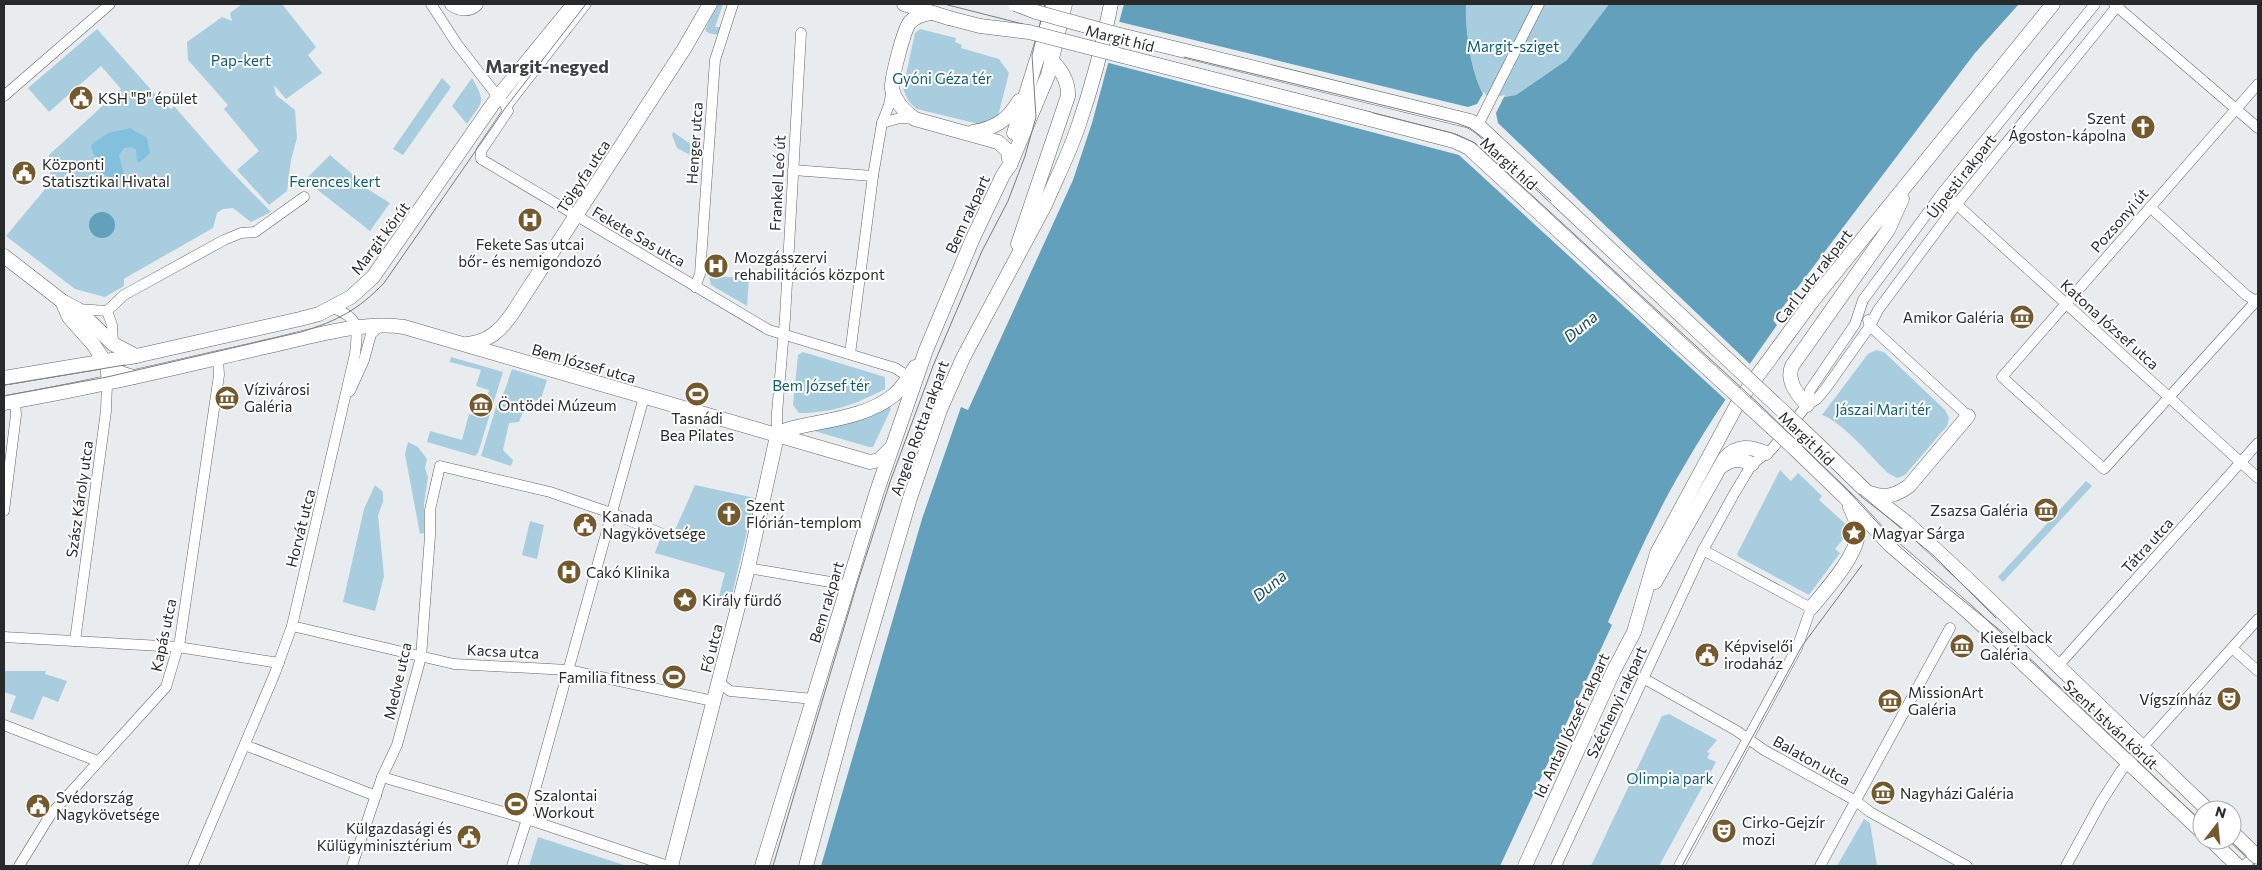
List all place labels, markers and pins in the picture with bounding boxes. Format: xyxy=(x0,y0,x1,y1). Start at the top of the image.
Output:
public building icon: KSH "B" épület xyxy=(68,85,94,111)
place label: KSH "B" épület xyxy=(98,89,198,107)
place label: Szent Ágoston-kápolna xyxy=(2008,109,2126,144)
church icon: Szent Ágoston-kápolna xyxy=(2130,114,2156,140)
place label: Központi Statisztikai Hivatal xyxy=(42,155,170,190)
public building icon: Központi Statisztikai Hivatal xyxy=(11,160,37,186)
hospital icon: Fekete Sas utcai bőr- és nemigondozó xyxy=(517,207,543,233)
place label: Fekete Sas utcai bőr- és nemigondozó xyxy=(458,235,602,270)
place label: Mozgásszervi rehabilitációs központ xyxy=(734,248,885,283)
hospital icon: Mozgásszervi rehabilitációs központ xyxy=(703,253,729,279)
museum icon: Amikor Galéria xyxy=(2009,304,2035,330)
place label: Amikor Galéria xyxy=(1903,308,2004,326)
place label: Vízivárosi Galéria xyxy=(244,380,310,415)
sports icon: Tasnádi Bea Pilates xyxy=(684,381,710,407)
museum icon: Vízivárosi Galéria xyxy=(214,385,240,411)
museum icon: Öntödei Múzeum xyxy=(468,392,494,418)
place label: Öntödei Múzeum xyxy=(498,396,617,414)
place label: Tasnádi Bea Pilates xyxy=(660,409,734,444)
place label: Szent Flórián-templom xyxy=(746,496,862,531)
museum icon: Zsazsa Galéria xyxy=(2033,497,2059,523)
church icon: Szent Flórián-templom xyxy=(716,501,742,527)
place label: Zsazsa Galéria xyxy=(1930,501,2028,519)
place label: Kanada Nagykövetsége xyxy=(602,507,706,542)
public building icon: Kanada Nagykövetsége xyxy=(572,512,598,538)
place icon: Magyar Sárga xyxy=(1841,520,1867,546)
place label: Magyar Sárga xyxy=(1872,524,1965,542)
hospital icon: Cakó Klinika xyxy=(556,559,582,585)
place label: Cakó Klinika xyxy=(586,563,670,581)
place icon: Király fürdő xyxy=(672,587,698,613)
place label: Király fürdő xyxy=(702,591,782,609)
place label: Kieselback Galéria xyxy=(1980,628,2053,663)
museum icon: Kieselback Galéria xyxy=(1949,633,1975,659)
place label: Képviselői irodaház xyxy=(1724,637,1793,672)
public building icon: Képviselői irodaház xyxy=(1694,642,1720,668)
sports icon: Familia fitness xyxy=(661,664,687,690)
place label: Familia fitness xyxy=(558,668,656,686)
place label: MissionArt Galéria xyxy=(1908,683,1984,718)
theatre icon: Vígszínház xyxy=(2216,686,2242,712)
museum icon: MissionArt Galéria xyxy=(1877,688,1903,714)
place label: Vígszínház xyxy=(2139,690,2212,708)
museum icon: Nagyházi Galéria xyxy=(1870,780,1896,806)
place label: Nagyházi Galéria xyxy=(1900,784,2014,802)
place label: Szalontai Workout xyxy=(534,786,597,821)
place label: Svédország Nagykövetsége xyxy=(56,788,160,823)
sports icon: Szalontai Workout xyxy=(503,791,529,817)
public building icon: Svédország Nagykövetsége xyxy=(25,793,51,819)
place label: Cirko-Gejzír mozi xyxy=(1742,813,1825,848)
theatre icon: Cirko-Gejzír mozi xyxy=(1711,818,1737,844)
place label: Külgazdasági és Külügyminisztérium xyxy=(317,819,452,854)
public building icon: Külgazdasági és Külügyminisztérium xyxy=(456,824,482,850)

